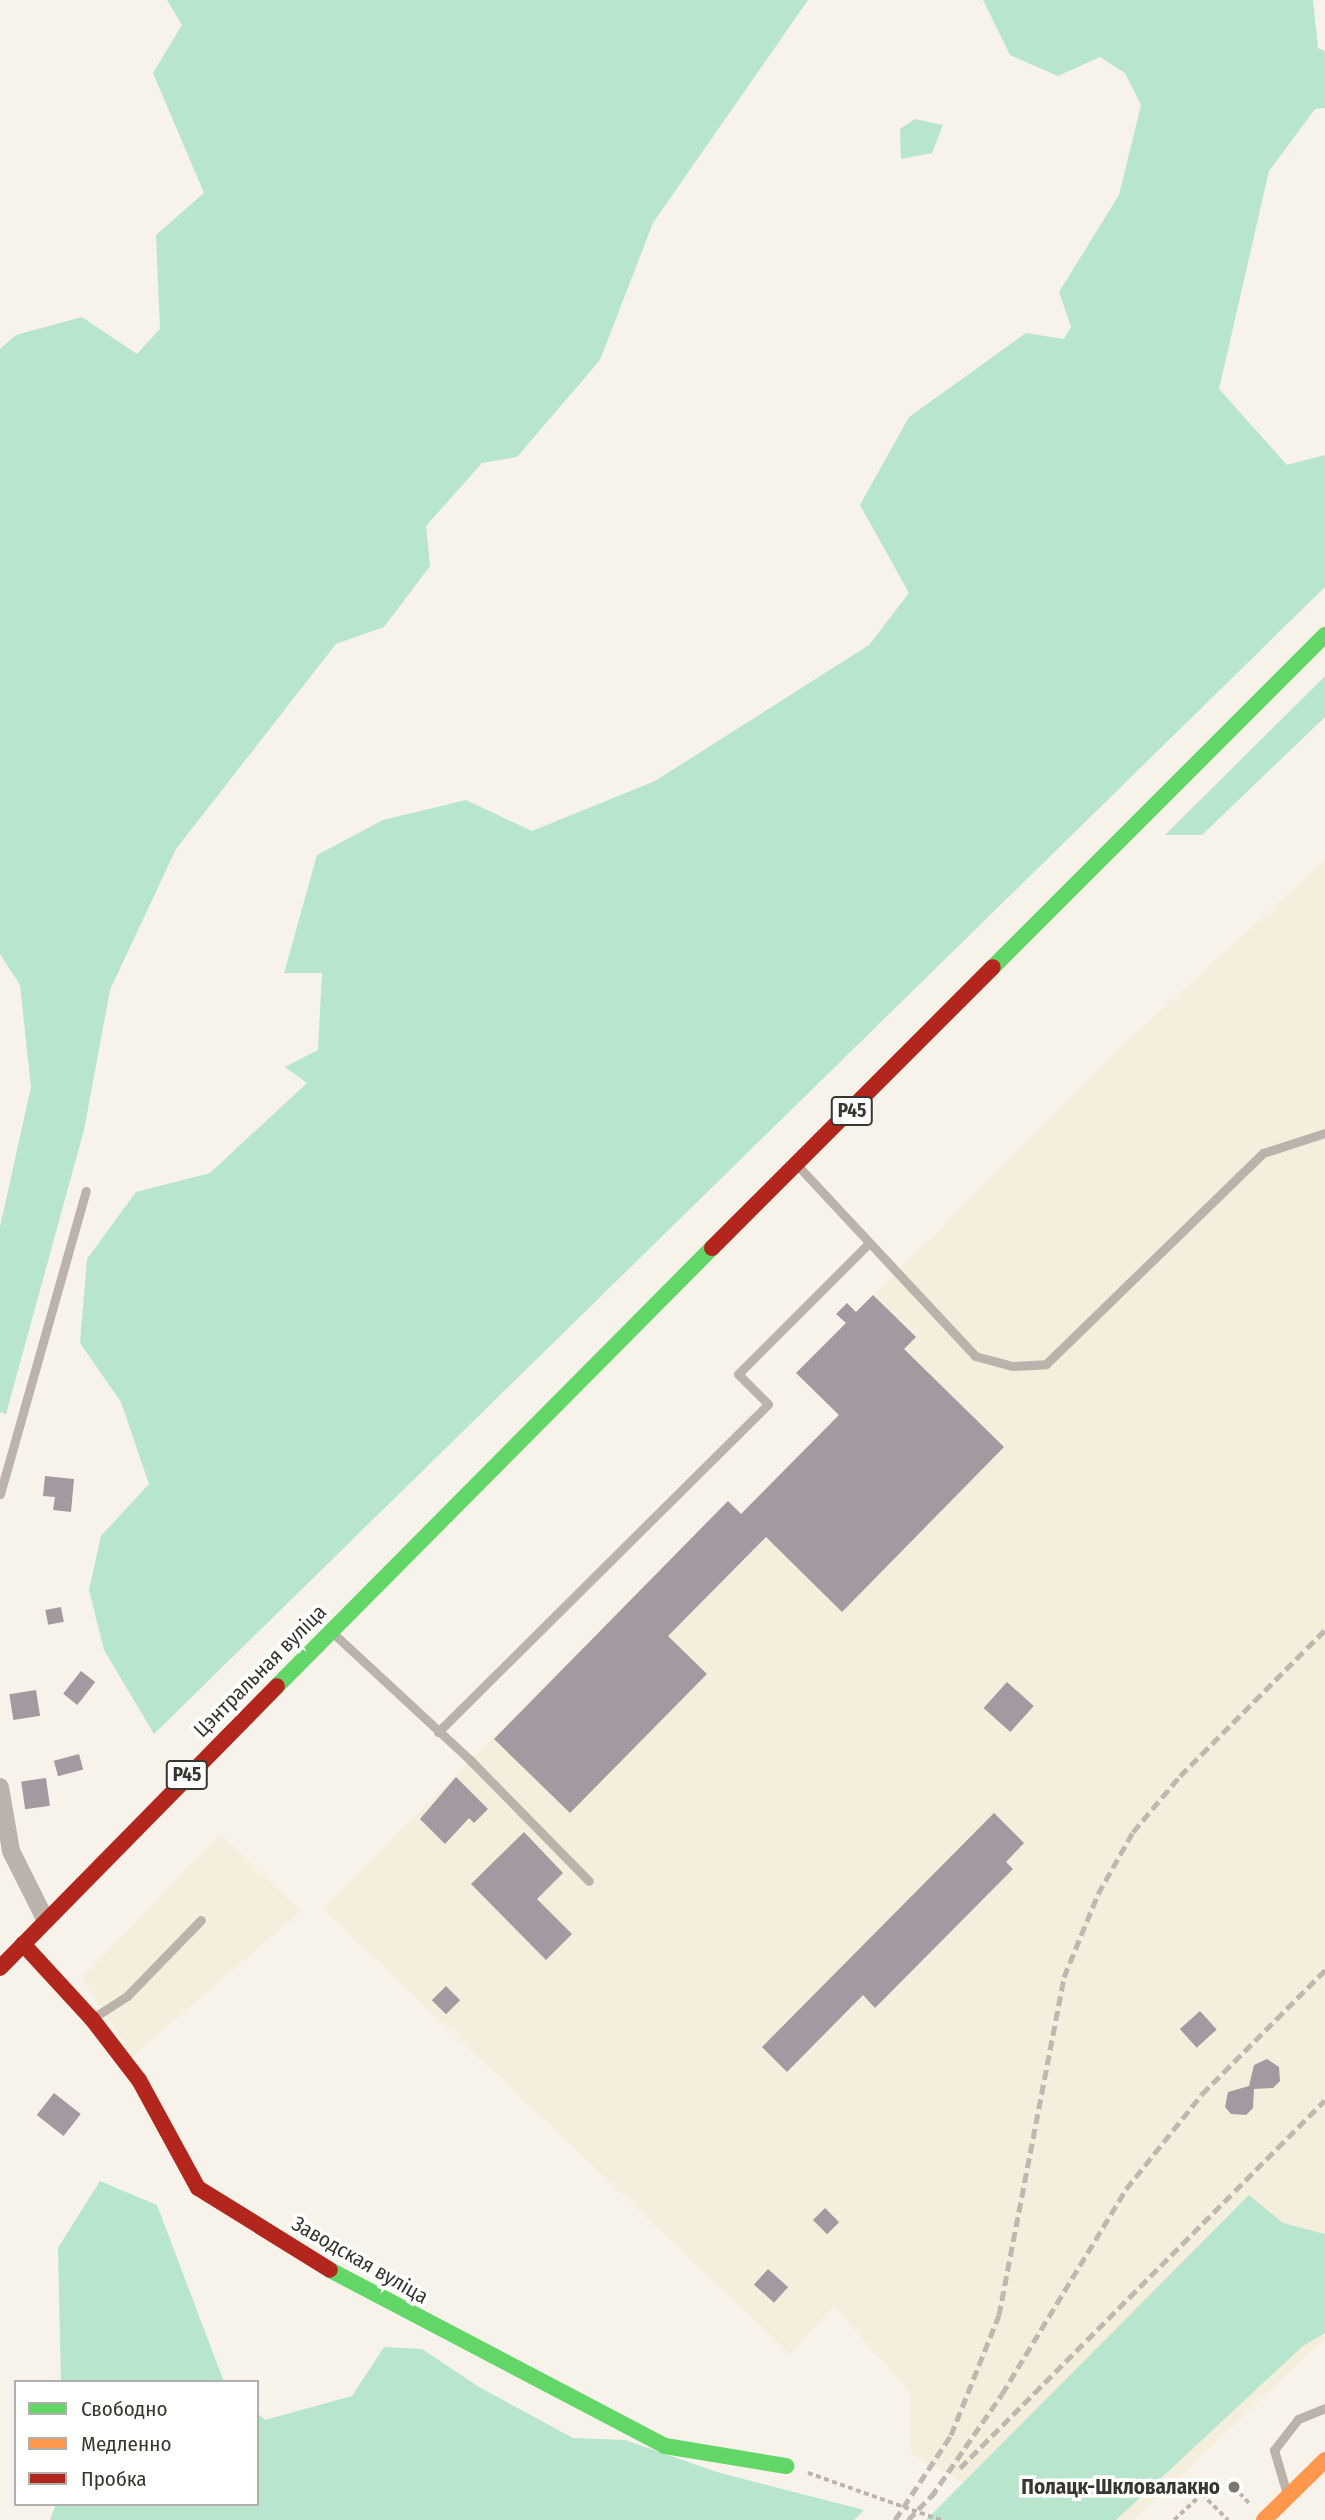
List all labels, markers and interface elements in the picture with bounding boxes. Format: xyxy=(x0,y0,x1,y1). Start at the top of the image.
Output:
road number: Р45 xyxy=(829,1096,875,1126)
street label: Цэнтральная вуліца xyxy=(188,1599,332,1743)
road number: Р45 xyxy=(164,1760,210,1791)
street label: Заводская вуліца xyxy=(287,2211,433,2309)
legend xyxy=(14,2380,259,2506)
text: Свободно xyxy=(81,2396,167,2422)
text: Медленно xyxy=(81,2431,171,2457)
text: Пробка xyxy=(81,2466,147,2492)
place label: Полацк-Шкловалакно xyxy=(1021,2474,1220,2500)
marker: Полацк-Шкловалакно xyxy=(1226,2479,1242,2495)

